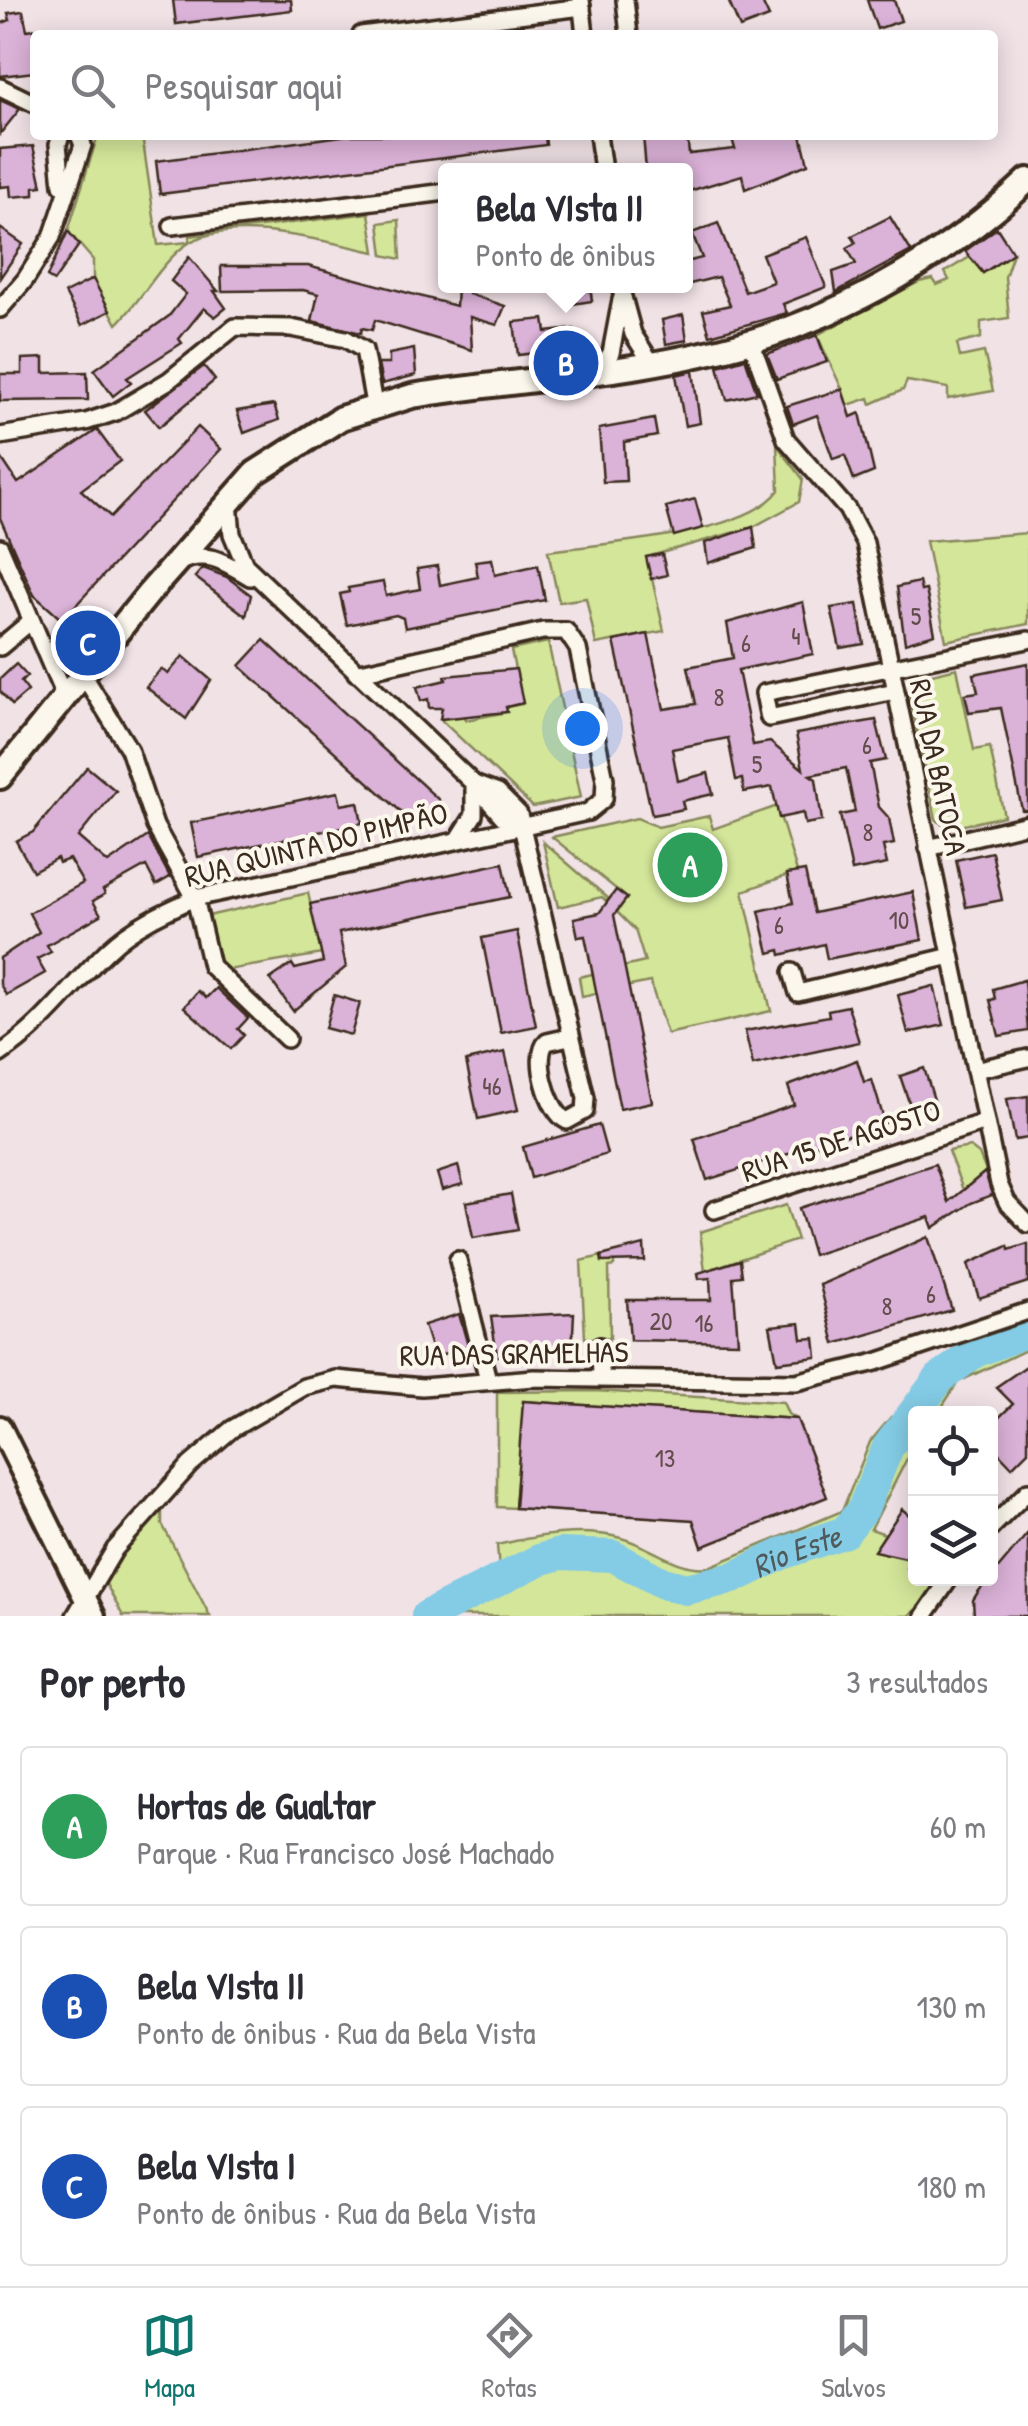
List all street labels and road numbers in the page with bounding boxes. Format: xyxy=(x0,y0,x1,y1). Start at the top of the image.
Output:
street label: RUA DA BATOCA xyxy=(901,675,977,859)
street label: RUA QUINTA DO PIMPÃO xyxy=(181,792,451,896)
street label: RUA 15 DE AGOSTO xyxy=(736,1089,946,1191)
street label: RUA DAS GRAMELHAS xyxy=(399,1331,629,1375)

